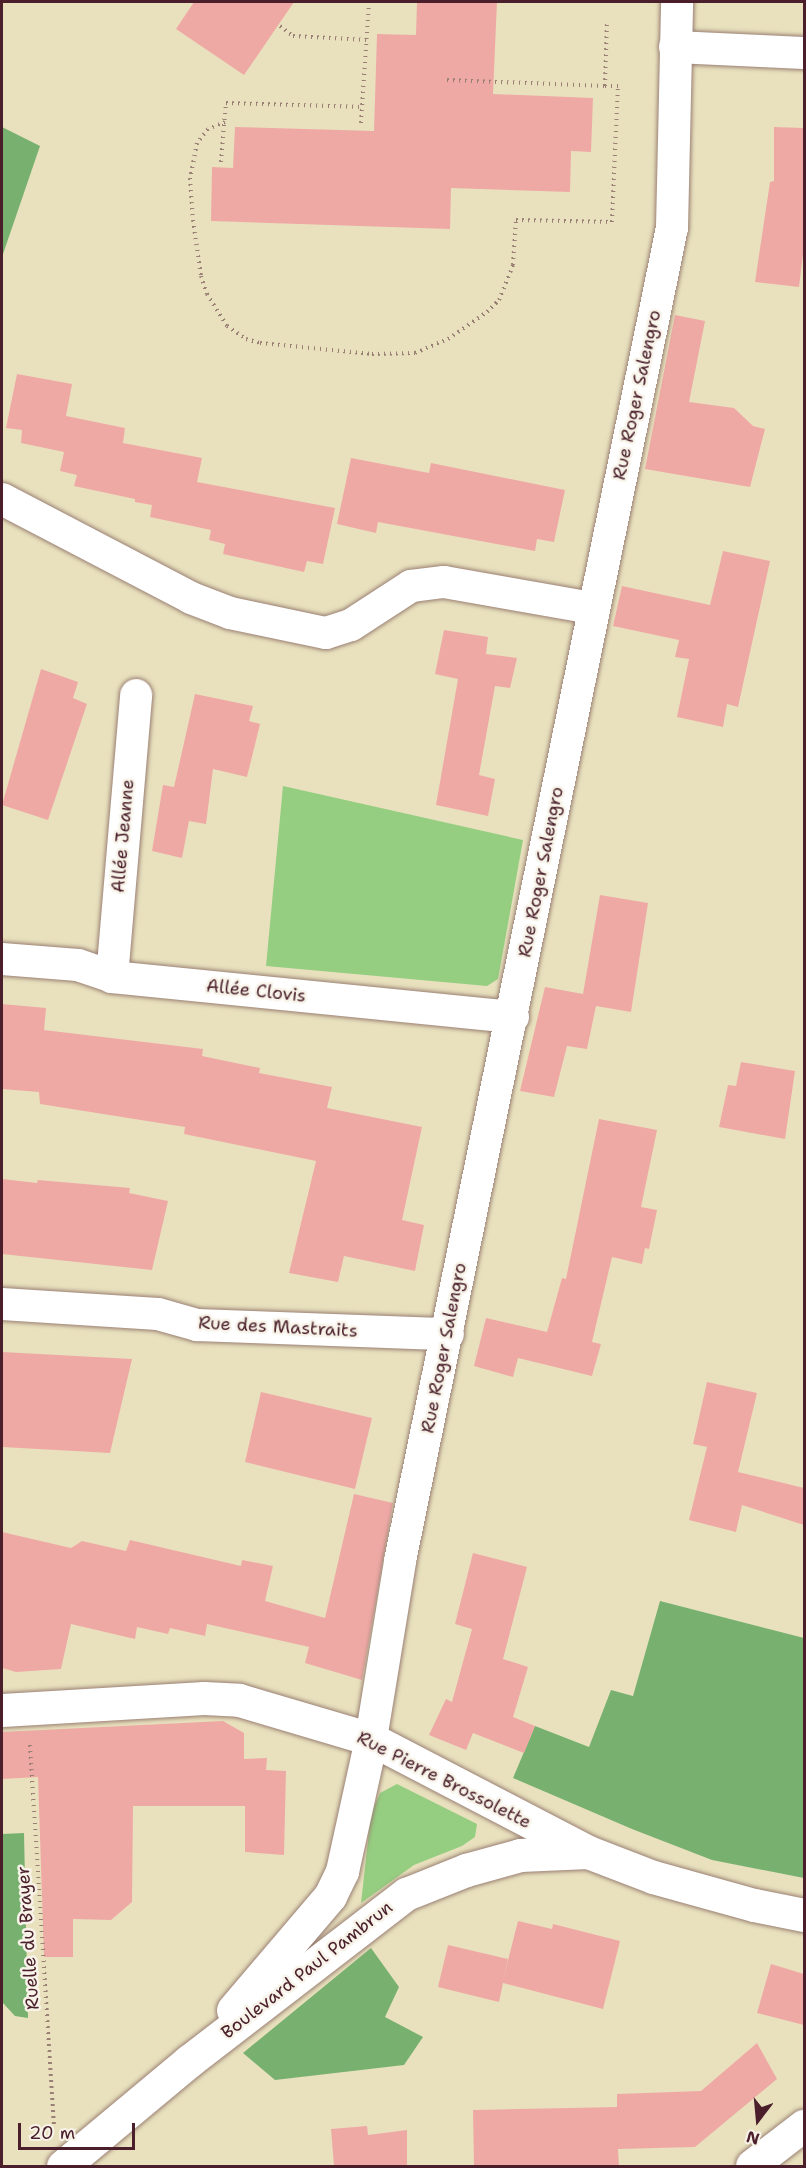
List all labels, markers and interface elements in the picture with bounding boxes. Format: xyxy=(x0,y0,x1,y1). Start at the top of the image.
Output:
street label: Rue Roger Salengro xyxy=(608,308,666,482)
street label: Allée Jeanne xyxy=(107,778,139,894)
street label: Rue Roger Salengro xyxy=(514,785,568,959)
street label: Allée Clovis xyxy=(205,975,307,1007)
street label: Rue Roger Salengro xyxy=(417,1261,471,1435)
street label: Rue des Mastraits xyxy=(198,1312,358,1342)
street label: Rue Pierre Brossolette xyxy=(353,1727,535,1833)
street label: Ruelle du Brayer xyxy=(12,1865,44,2011)
street label: Boulevard Paul Pambrun xyxy=(217,1896,397,2044)
north arrow xyxy=(728,2090,788,2150)
scale bar xyxy=(21,2111,138,2149)
text: 20 m xyxy=(29,2121,75,2145)
text: N xyxy=(744,2126,762,2150)

